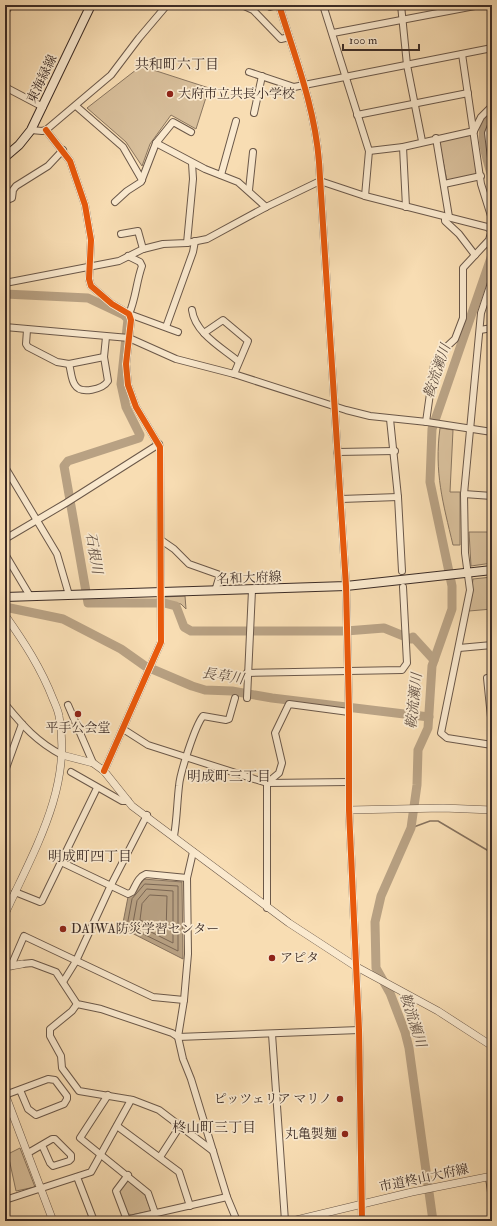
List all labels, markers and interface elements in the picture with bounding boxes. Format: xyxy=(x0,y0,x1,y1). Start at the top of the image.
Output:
scale bar xyxy=(343,26,419,52)
text: 100 m xyxy=(349,33,378,48)
street label: 東海緑線 xyxy=(23,52,61,106)
district label: 共和町六丁目 xyxy=(135,56,219,73)
place label: 大府市立共長小学校 xyxy=(178,86,295,102)
marker: 大府市立共長小学校 xyxy=(165,89,175,99)
water label: 鞍流瀬川 xyxy=(420,340,455,400)
water label: 石根川 xyxy=(82,531,106,577)
street label: 名和大府線 xyxy=(216,569,282,587)
water label: 長草川 xyxy=(201,664,247,688)
water label: 鞍流瀬川 xyxy=(403,670,426,730)
marker: 平手公会堂 xyxy=(73,709,83,719)
place label: 平手公会堂 xyxy=(45,720,111,736)
district label: 明成町三丁目 xyxy=(187,768,271,785)
district label: 明成町四丁目 xyxy=(48,848,132,865)
place label: DAIWA防災学習センター xyxy=(71,921,219,937)
marker: DAIWA防災学習センター xyxy=(58,924,68,934)
place label: アピタ xyxy=(280,950,319,966)
marker: アピタ xyxy=(267,953,277,963)
water label: 鞍流瀬川 xyxy=(396,991,430,1051)
place label: ピッツェリア マリノ xyxy=(214,1091,332,1107)
marker: ピッツェリア マリノ xyxy=(335,1094,345,1104)
district label: 柊山町三丁目 xyxy=(172,1119,256,1136)
place label: 丸亀製麺 xyxy=(285,1126,337,1142)
marker: 丸亀製麺 xyxy=(340,1129,350,1139)
street label: 市道柊山大府線 xyxy=(378,1161,470,1195)

